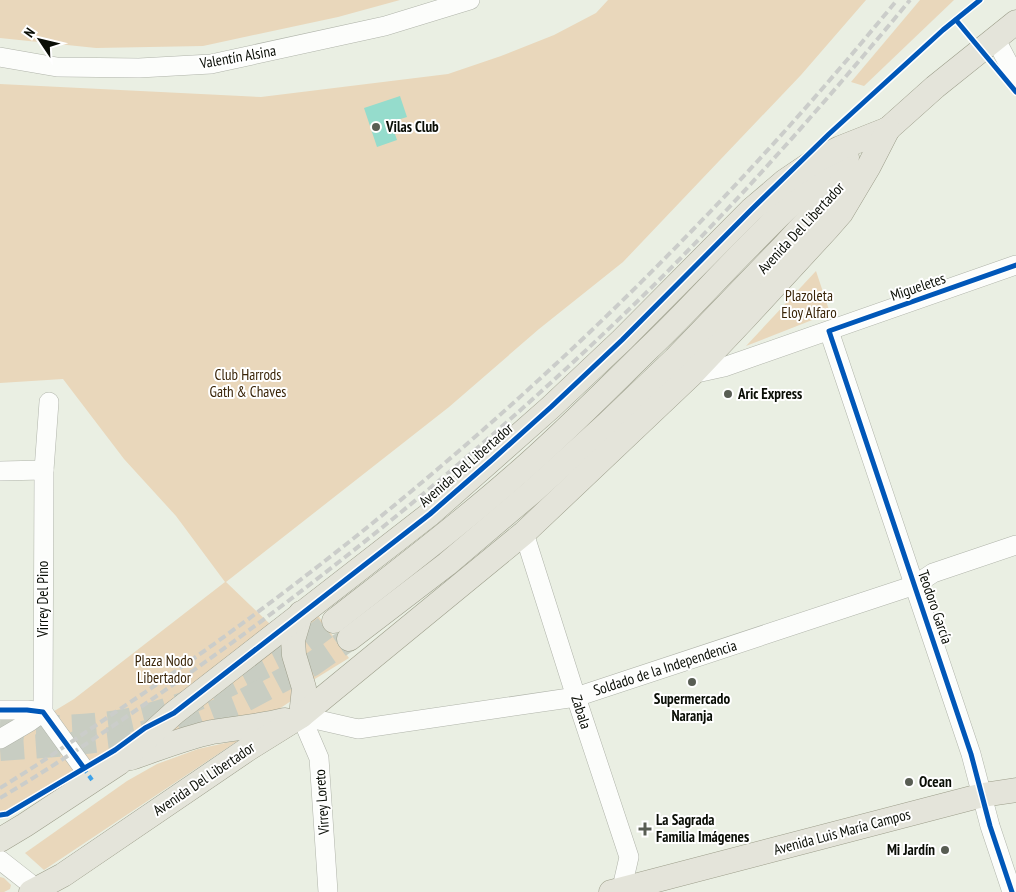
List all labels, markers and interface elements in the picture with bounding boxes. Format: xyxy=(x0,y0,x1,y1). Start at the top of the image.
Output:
north arrow xyxy=(15,15,65,65)
text: N xyxy=(20,24,39,41)
street label: Valentín Alsina xyxy=(197,40,277,73)
place label: Vilas Club xyxy=(385,117,439,136)
marker: Vilas Club xyxy=(370,121,382,133)
street label: Avenida Del Libertador xyxy=(753,177,849,278)
street label: Migueletes xyxy=(888,268,948,305)
park label: Plazoleta Eloy Alfaro xyxy=(781,286,837,322)
park label: Club Harrods Gath & Chaves xyxy=(210,365,286,401)
place label: Aric Express xyxy=(737,384,802,403)
marker: Aric Express xyxy=(722,388,734,400)
street label: Avenida Del Libertador xyxy=(415,418,517,511)
street label: Virrey Del Pino xyxy=(33,561,52,638)
street label: Teodoro García xyxy=(914,568,957,646)
street label: Soldado de la Independencia xyxy=(591,635,739,700)
park label: Plaza Nodo Libertador xyxy=(135,651,193,687)
marker: Supermercado Naranja xyxy=(686,676,698,688)
place label: Supermercado Naranja xyxy=(654,689,730,725)
street label: Zabala xyxy=(567,693,596,731)
street label: Avenida Del Libertador xyxy=(149,737,259,820)
street label: Virrey Loreto xyxy=(310,769,333,836)
place label: Ocean xyxy=(919,772,952,791)
marker: Ocean xyxy=(903,776,915,788)
street label: Avenida Luis María Campos xyxy=(771,804,912,859)
place label: La Sagrada Familia Imágenes xyxy=(656,810,749,846)
marker: La Sagrada Familia Imágenes xyxy=(638,822,652,836)
place label: Mi Jardín xyxy=(887,840,935,859)
marker: Mi Jardín xyxy=(939,844,951,856)

